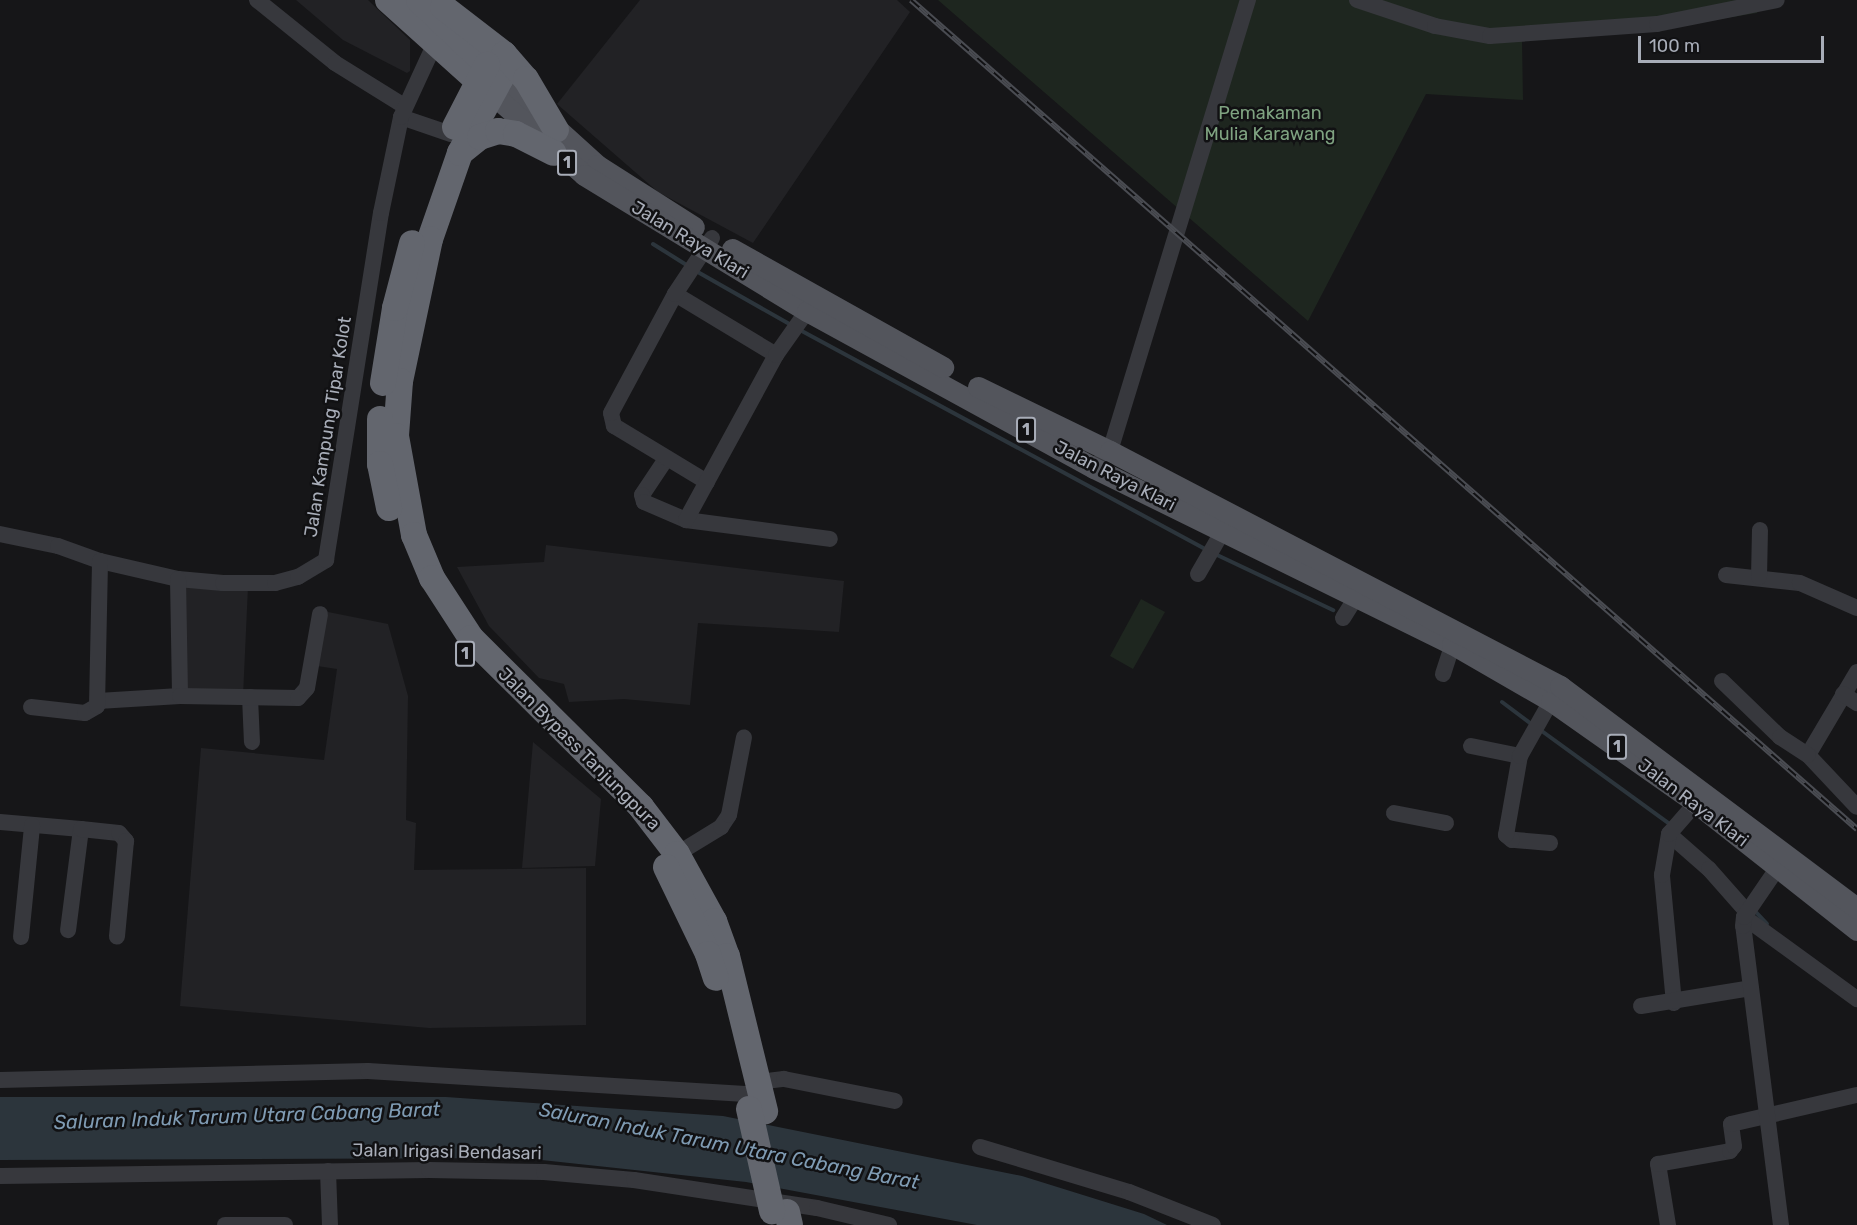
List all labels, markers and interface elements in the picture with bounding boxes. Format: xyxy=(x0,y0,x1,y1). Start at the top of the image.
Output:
scale bar xyxy=(1641,24,1827,62)
text: 100 m xyxy=(1649,35,1700,57)
park label: Pemakaman Mulia Karawang xyxy=(1204,103,1336,146)
road number: 1 xyxy=(556,150,578,176)
street label: Jalan Raya Klari xyxy=(628,197,752,283)
street label: Jalan Kampung Tipar Kolot xyxy=(300,315,356,539)
road number: 1 xyxy=(1016,417,1036,443)
street label: Jalan Raya Klari xyxy=(1051,436,1179,516)
road number: 1 xyxy=(454,641,476,667)
street label: Jalan Bypass Tanjungpura xyxy=(493,663,665,835)
road number: 1 xyxy=(1606,734,1628,760)
street label: Jalan Raya Klari xyxy=(1634,754,1752,852)
water label: Saluran Induk Tarum Utara Cabang Barat xyxy=(53,1097,441,1135)
water label: Saluran Induk Tarum Utara Cabang Barat xyxy=(536,1097,922,1195)
street label: Jalan Irigasi Bendasari xyxy=(352,1140,542,1164)

